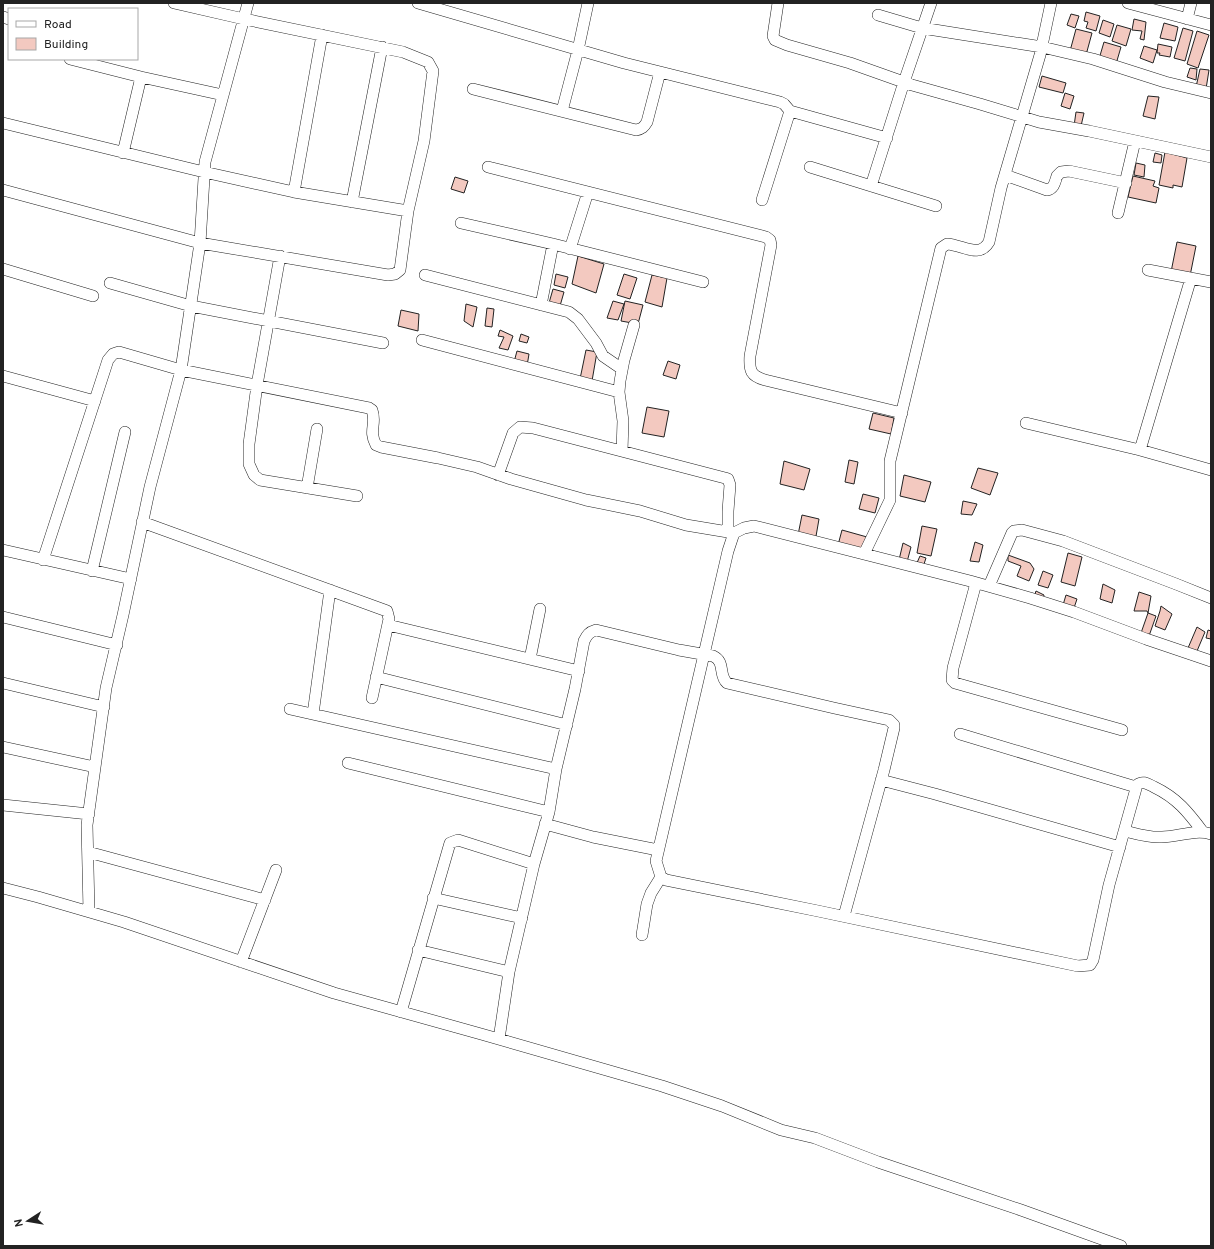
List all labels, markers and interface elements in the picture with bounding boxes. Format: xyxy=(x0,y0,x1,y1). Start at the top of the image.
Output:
legend xyxy=(8,8,138,60)
text: Road xyxy=(44,17,72,33)
text: Building xyxy=(44,37,88,53)
north arrow xyxy=(8,1201,48,1241)
text: N xyxy=(12,1218,27,1228)

